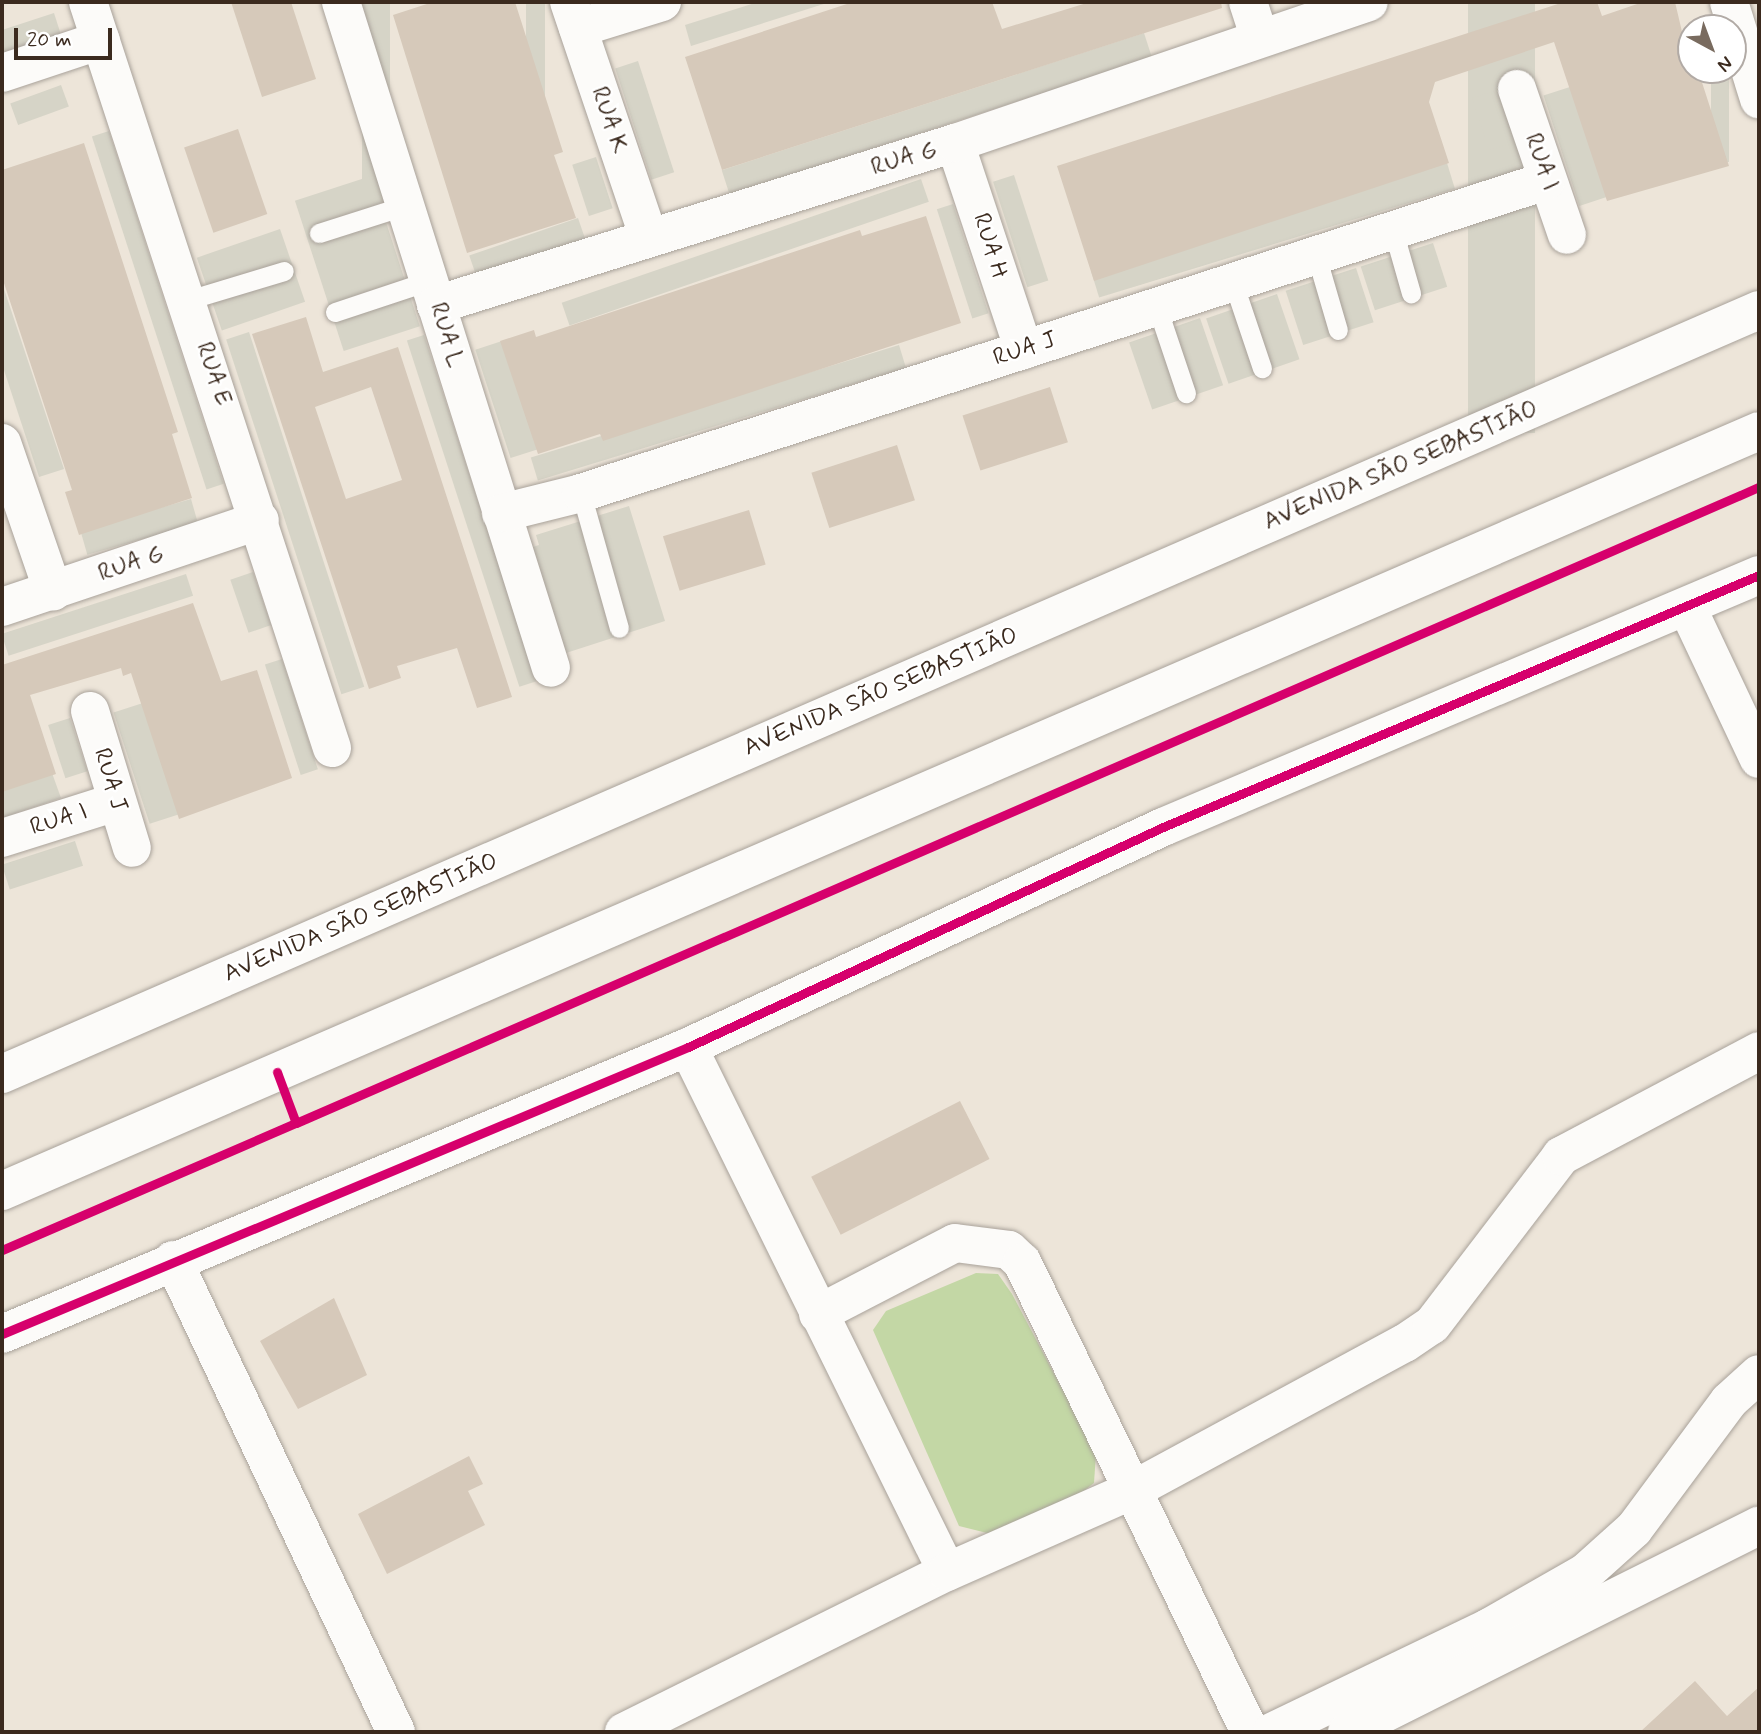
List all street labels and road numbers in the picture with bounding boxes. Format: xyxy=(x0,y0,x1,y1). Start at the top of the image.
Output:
street label: RUA K xyxy=(584,83,634,157)
street label: RUA I xyxy=(1517,127,1565,197)
street label: RUA G xyxy=(868,135,940,183)
street label: RUA H xyxy=(966,210,1014,282)
street label: RUA L xyxy=(423,299,469,371)
street label: RUA J xyxy=(990,325,1060,373)
street label: RUA E xyxy=(189,339,237,409)
street label: AVENIDA SÃO SEBASTIÃO xyxy=(1264,397,1538,535)
street label: RUA G xyxy=(95,539,167,589)
street label: AVENIDA SÃO SEBASTIÃO xyxy=(744,623,1018,761)
street label: RUA J xyxy=(87,745,133,815)
street label: RUA I xyxy=(24,797,94,843)
street label: AVENIDA SÃO SEBASTIÃO xyxy=(224,849,498,987)

